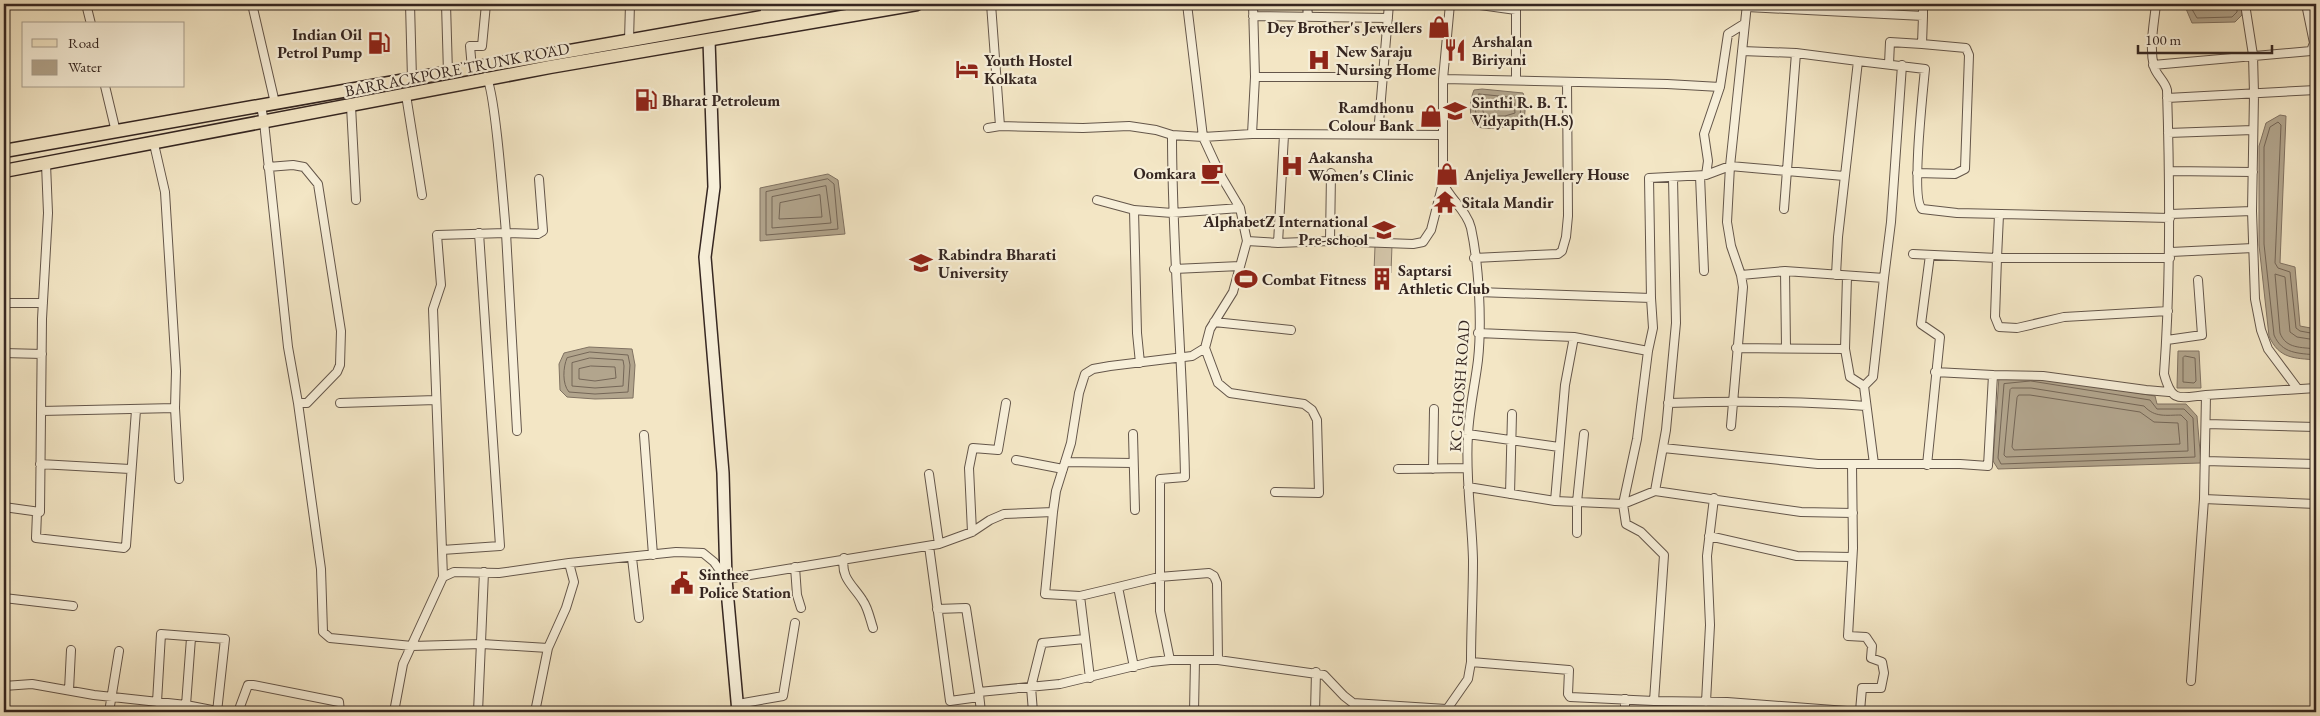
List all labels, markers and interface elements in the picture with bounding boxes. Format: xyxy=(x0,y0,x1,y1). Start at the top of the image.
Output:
shop icon: Dey Brother's Jewellers xyxy=(1426,14,1452,40)
place label: Dey Brother's Jewellers xyxy=(1267,17,1422,38)
legend xyxy=(22,22,185,88)
scale bar xyxy=(2138,22,2271,54)
place label: Indian Oil Petrol Pump xyxy=(277,24,362,63)
fuel station icon: Indian Oil Petrol Pump xyxy=(366,30,392,56)
text: 100 m xyxy=(2145,30,2182,49)
place label: Arshalan Biriyani xyxy=(1471,31,1532,70)
text: Road xyxy=(68,33,100,52)
street label: BARRACKPORE TRUNK ROAD xyxy=(343,37,571,102)
restaurant icon: Arshalan Biriyani xyxy=(1442,37,1468,63)
place label: New Saraju Nursing Home xyxy=(1336,41,1436,80)
hospital icon: New Saraju Nursing Home xyxy=(1306,47,1332,73)
place label: Youth Hostel Kolkata xyxy=(984,50,1073,89)
hotel icon: Youth Hostel Kolkata xyxy=(954,56,980,82)
text: Water xyxy=(68,57,102,76)
fuel station icon: Bharat Petroleum xyxy=(633,87,659,113)
place label: Bharat Petroleum xyxy=(662,90,780,111)
place label: Sinthi R. B. T. Vidyapith(H.S) xyxy=(1472,92,1574,131)
place label: Ramdhonu Colour Bank xyxy=(1328,97,1414,136)
school or university icon: Sinthi R. B. T. Vidyapith(H.S) xyxy=(1442,98,1468,124)
shop icon: Ramdhonu Colour Bank xyxy=(1418,103,1444,129)
place label: Aakansha Women's Clinic xyxy=(1307,147,1414,186)
hospital icon: Aakansha Women's Clinic xyxy=(1279,153,1305,179)
cafe icon: Oomkara xyxy=(1199,160,1225,186)
shop icon: Anjeliya Jewellery House xyxy=(1434,161,1460,187)
place label: Oomkara xyxy=(1134,163,1197,184)
place label: Anjeliya Jewellery House xyxy=(1463,164,1630,185)
temple icon: Sitala Mandir xyxy=(1432,189,1458,215)
place label: Sitala Mandir xyxy=(1462,192,1554,213)
place label: AlphabetZ International Pre-school xyxy=(1202,211,1368,250)
school or university icon: AlphabetZ International Pre-school xyxy=(1371,217,1397,243)
place label: Rabindra Bharati University xyxy=(938,244,1056,283)
school or university icon: Rabindra Bharati University xyxy=(908,250,934,276)
place label: Saptarsi Athletic Club xyxy=(1397,260,1490,299)
sports icon: Combat Fitness xyxy=(1233,266,1259,292)
building icon: Saptarsi Athletic Club xyxy=(1369,266,1395,292)
place label: Combat Fitness xyxy=(1262,269,1366,290)
street label: KC GHOSH ROAD xyxy=(1444,319,1475,453)
place label: Sinthee Police Station xyxy=(699,564,791,603)
public building icon: Sinthee Police Station xyxy=(669,570,695,596)

